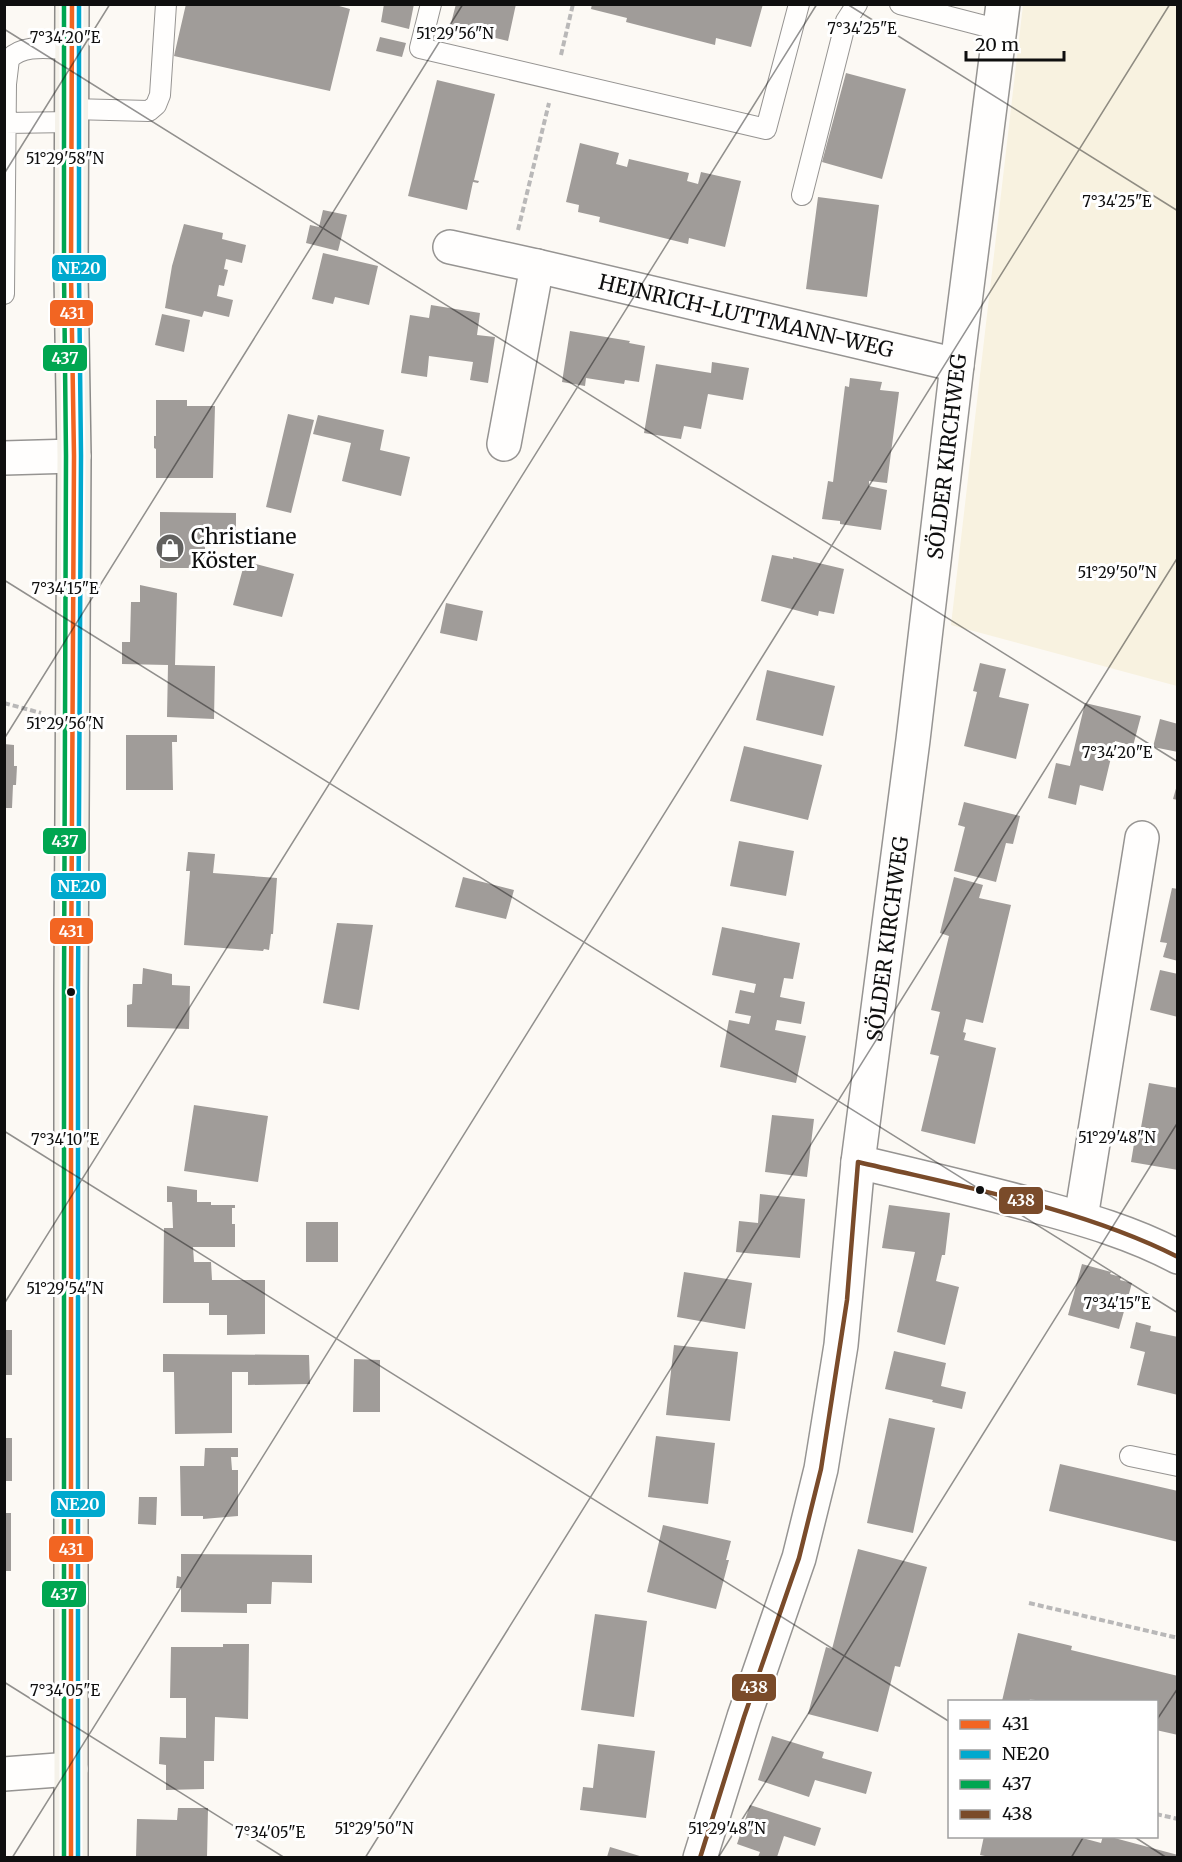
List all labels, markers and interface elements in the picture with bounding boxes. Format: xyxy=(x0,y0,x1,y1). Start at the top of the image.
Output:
text: 7°34'25"E xyxy=(827,19,897,38)
text: 51°29'56"N xyxy=(416,24,494,43)
scale bar xyxy=(966,24,1064,62)
text: 7°34'20"E xyxy=(30,28,101,47)
text: 20 m xyxy=(975,33,1019,56)
text: 51°29'58"N xyxy=(26,149,105,168)
text: 7°34'25"E xyxy=(1082,192,1152,211)
line badge: NE20 xyxy=(51,254,107,282)
text: NE20 xyxy=(57,258,101,278)
street label: HEINRICH-LUTTMANN-WEG xyxy=(596,268,896,363)
line badge: 431 xyxy=(49,299,94,327)
text: 431 xyxy=(59,303,85,323)
line badge: 437 xyxy=(42,344,88,372)
text: 437 xyxy=(51,348,79,368)
street label: SÖLDER KIRCHWEG xyxy=(921,352,972,561)
place label: Christiane Köster xyxy=(191,523,296,574)
shop icon: Christiane Köster xyxy=(154,532,186,564)
text: 51°29'50"N xyxy=(1077,563,1157,582)
text: 7°34'15"E xyxy=(31,579,99,598)
text: 51°29'56"N xyxy=(26,714,104,733)
text: 7°34'20"E xyxy=(1082,743,1153,762)
line badge: 437 xyxy=(42,827,87,855)
text: 437 xyxy=(51,831,79,851)
street label: SÖLDER KIRCHWEG xyxy=(860,835,914,1043)
line badge: NE20 xyxy=(50,872,107,900)
text: NE20 xyxy=(57,876,101,896)
line badge: 431 xyxy=(49,917,94,945)
text: 431 xyxy=(58,921,84,941)
unlabelled marker xyxy=(65,986,77,998)
text: 51°29'48"N xyxy=(1078,1128,1156,1147)
text: 7°34'10"E xyxy=(31,1130,100,1149)
unlabelled marker xyxy=(974,1184,986,1196)
line badge: 438 xyxy=(998,1186,1044,1215)
text: 438 xyxy=(1007,1190,1035,1210)
text: 51°29'54"N xyxy=(26,1279,104,1298)
text: 7°34'15"E xyxy=(1083,1294,1151,1313)
line badge: NE20 xyxy=(50,1490,106,1518)
text: NE20 xyxy=(56,1494,100,1514)
line badge: 431 xyxy=(48,1535,94,1563)
text: 431 xyxy=(58,1539,84,1559)
line badge: 437 xyxy=(41,1580,87,1608)
text: 437 xyxy=(50,1584,78,1604)
line badge: 438 xyxy=(731,1673,777,1702)
text: 438 xyxy=(740,1677,768,1697)
text: 7°34'05"E xyxy=(30,1681,100,1700)
legend xyxy=(948,1700,1158,1838)
text: 431 xyxy=(1002,1712,1029,1735)
text: NE20 xyxy=(1002,1742,1050,1765)
text: 437 xyxy=(1002,1772,1031,1795)
text: 438 xyxy=(1002,1802,1032,1825)
text: 51°29'50"N xyxy=(334,1819,414,1838)
text: 51°29'48"N xyxy=(688,1819,766,1838)
text: 7°34'05"E xyxy=(235,1823,305,1842)

